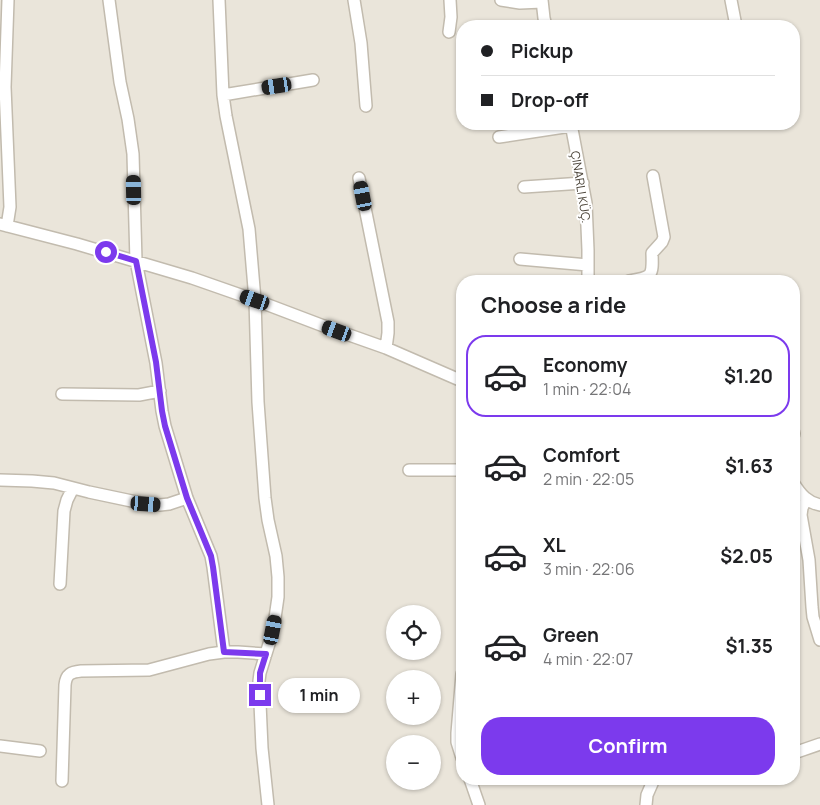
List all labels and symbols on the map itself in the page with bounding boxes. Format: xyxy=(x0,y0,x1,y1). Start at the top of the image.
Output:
car xyxy=(261,76,292,96)
street label: ÇINARLI KÜÇ. xyxy=(567,150,595,224)
car xyxy=(126,175,141,205)
car xyxy=(352,180,373,212)
route start xyxy=(95,241,117,263)
car xyxy=(238,288,271,312)
car xyxy=(320,319,353,343)
car xyxy=(130,495,161,513)
car xyxy=(262,614,283,646)
callout: 1 min xyxy=(278,678,360,712)
route end xyxy=(249,684,271,706)

